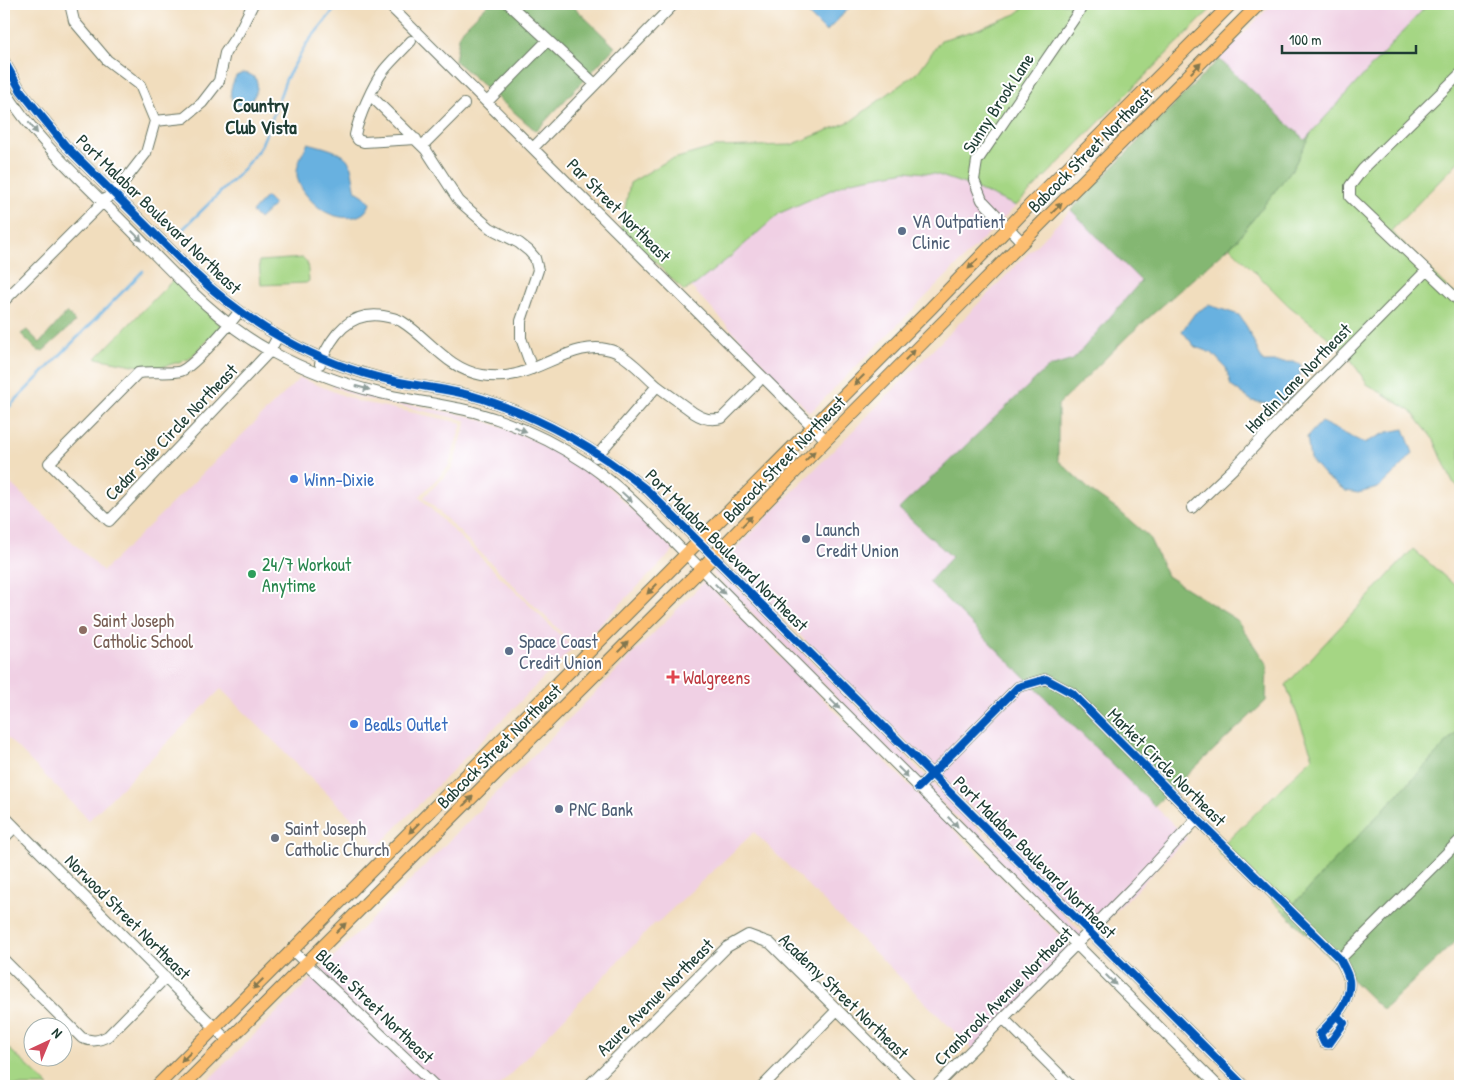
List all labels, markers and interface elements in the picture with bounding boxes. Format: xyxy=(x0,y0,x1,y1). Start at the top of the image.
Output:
scale bar xyxy=(1282,22,1415,54)
text: 100 m xyxy=(1289,29,1322,50)
street label: Sunny Brook Lane xyxy=(956,48,1040,158)
one-way arrow xyxy=(1190,62,1202,74)
street label: Babcock Street Northeast xyxy=(1022,81,1159,218)
district label: Country Club Vista xyxy=(225,92,297,140)
one-way arrow xyxy=(27,121,38,134)
street label: Port Malabar Boulevard Northeast xyxy=(71,128,248,300)
street label: Par Street Northeast xyxy=(561,152,677,268)
one-way arrow xyxy=(1050,202,1062,214)
place label: VA Outpatient Clinic xyxy=(912,209,1006,255)
marker: VA Outpatient Clinic xyxy=(896,225,908,237)
one-way arrow xyxy=(131,230,143,242)
one-way arrow xyxy=(967,258,979,270)
street label: Hardin Lane Northeast xyxy=(1239,317,1357,438)
one-way arrow xyxy=(904,350,916,362)
street label: Cedar Side Circle Northeast xyxy=(99,357,244,506)
one-way arrow xyxy=(854,374,866,386)
one-way arrow xyxy=(355,385,370,393)
street label: Babcock Street Northeast xyxy=(717,390,852,528)
one-way arrow xyxy=(513,425,527,433)
one-way arrow xyxy=(804,450,816,462)
street label: Port Malabar Boulevard Northeast xyxy=(640,463,815,638)
place label: Winn-Dixie xyxy=(304,467,375,492)
marker: Winn-Dixie xyxy=(288,473,300,485)
one-way arrow xyxy=(621,491,633,503)
one-way arrow xyxy=(741,515,753,527)
place label: Launch Credit Union xyxy=(816,517,899,563)
marker: Launch Credit Union xyxy=(800,533,812,545)
place label: 24/7 Workout Anytime xyxy=(262,552,352,598)
marker: 24/7 Workout Anytime xyxy=(246,568,258,580)
one-way arrow xyxy=(646,583,658,595)
one-way arrow xyxy=(714,583,726,595)
place label: Saint Joseph Catholic School xyxy=(93,608,193,654)
marker: Saint Joseph Catholic School xyxy=(77,624,89,636)
place label: Space Coast Credit Union xyxy=(519,629,602,675)
one-way arrow xyxy=(616,641,628,653)
marker: Space Coast Credit Union xyxy=(503,645,515,657)
place label: Walgreens xyxy=(683,665,750,690)
marker: Walgreens xyxy=(667,671,679,683)
street label: Babcock Street Northeast xyxy=(431,677,568,814)
one-way arrow xyxy=(829,698,841,710)
street label: Market Circle Northeast xyxy=(1102,702,1232,832)
place label: Bealls Outlet xyxy=(364,712,449,737)
marker: Bealls Outlet xyxy=(348,718,360,730)
one-way arrow xyxy=(897,766,909,778)
street label: Port Malabar Boulevard Northeast xyxy=(948,770,1123,945)
one-way arrow xyxy=(462,795,474,807)
place label: PNC Bank xyxy=(569,797,634,822)
marker: PNC Bank xyxy=(553,803,565,815)
place label: Saint Joseph Catholic Church xyxy=(285,816,389,862)
one-way arrow xyxy=(947,816,959,828)
one-way arrow xyxy=(408,822,420,834)
marker: Saint Joseph Catholic Church xyxy=(269,832,281,844)
street label: Norwood Street Northeast xyxy=(60,849,197,986)
street label: Cranbrook Avenue Northeast xyxy=(928,920,1079,1071)
one-way arrow xyxy=(334,923,346,935)
street label: Academy Street Northeast xyxy=(773,927,915,1065)
street label: Azure Avenue Northeast xyxy=(591,932,720,1061)
street label: Blaine Street Northeast xyxy=(310,943,440,1070)
one-way arrow xyxy=(1105,973,1117,985)
one-way arrow xyxy=(252,978,264,990)
north arrow xyxy=(22,1018,72,1068)
text: N xyxy=(48,1023,67,1042)
one-way arrow xyxy=(180,1051,192,1063)

